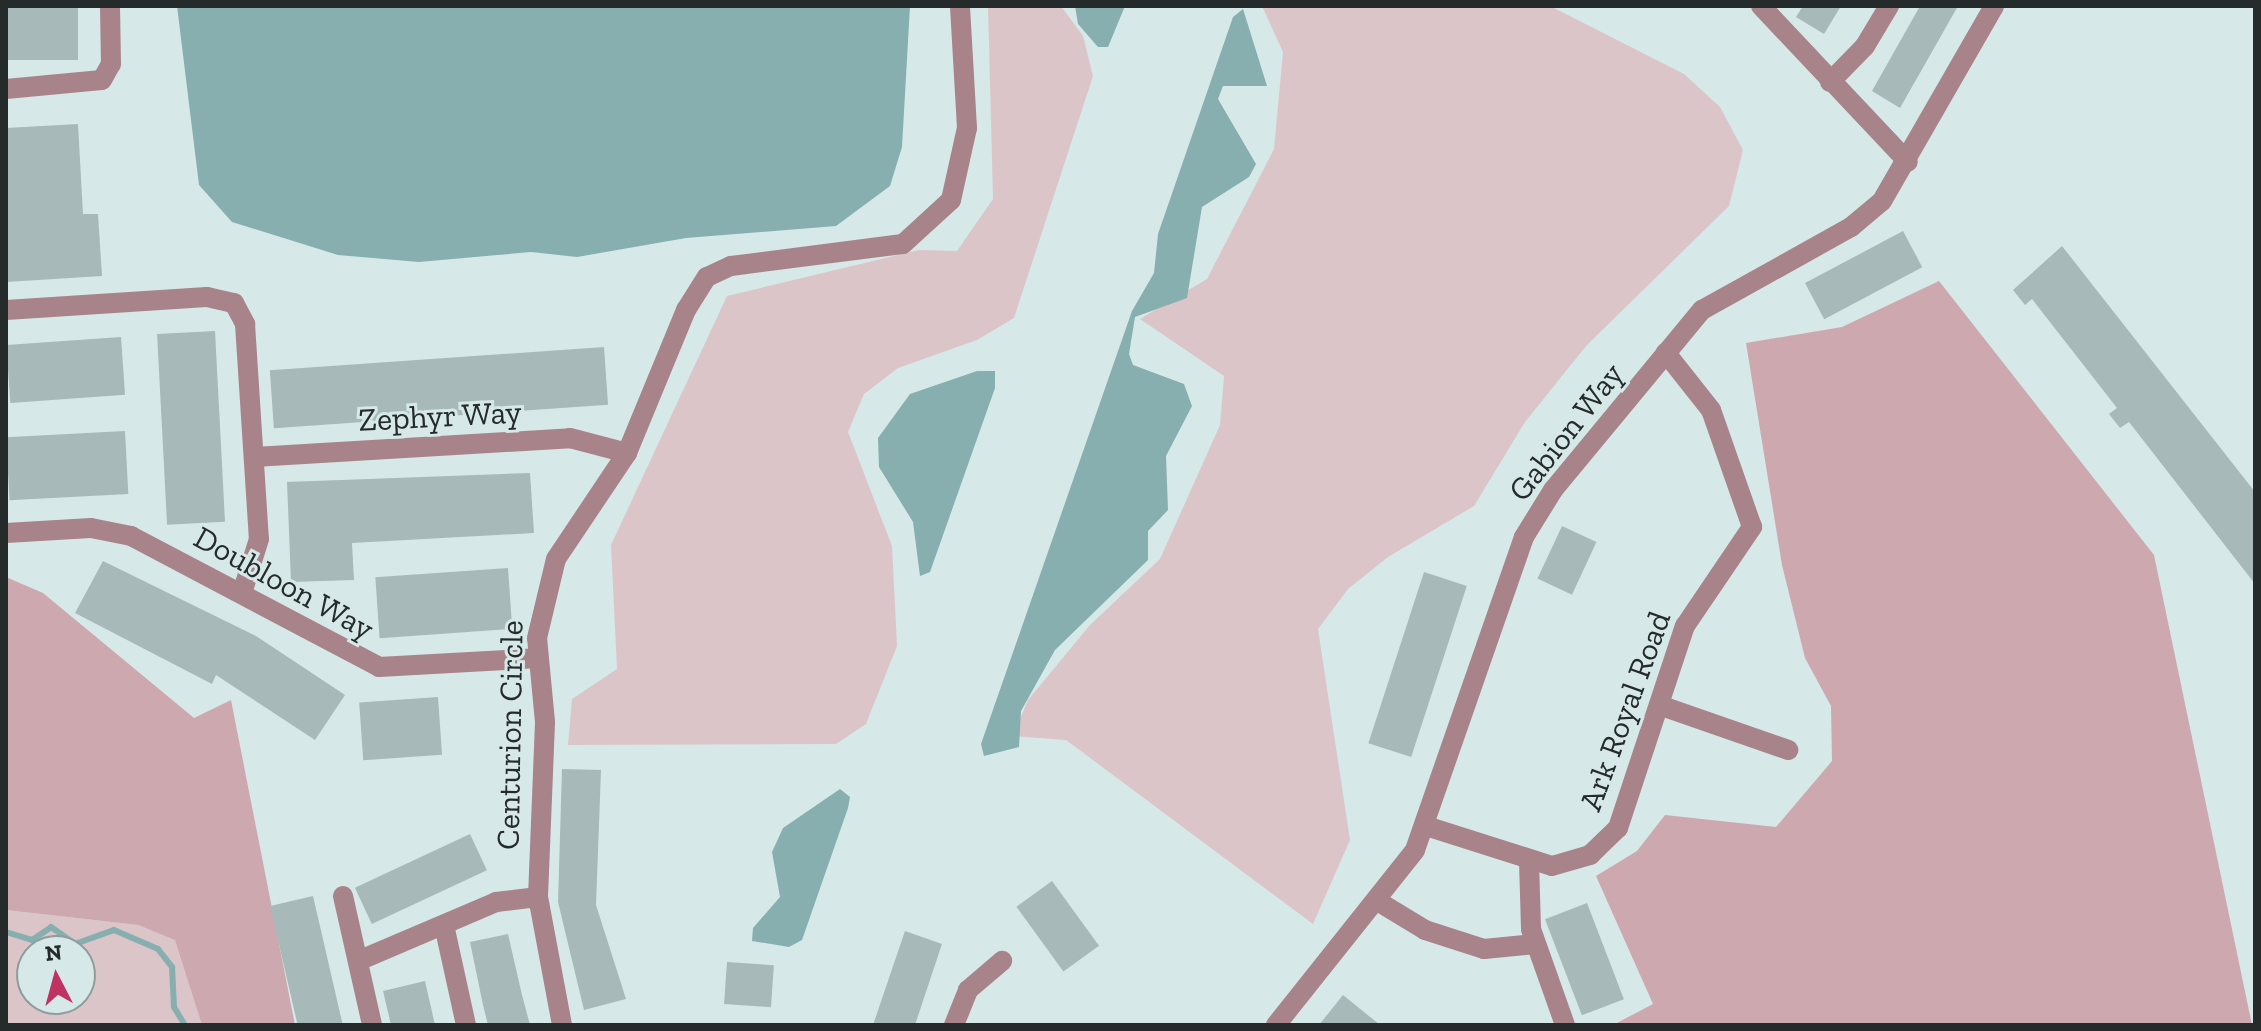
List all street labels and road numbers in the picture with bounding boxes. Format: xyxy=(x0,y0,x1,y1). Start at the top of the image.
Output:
street label: Gabion Way xyxy=(1500,355,1632,509)
street label: Zephyr Way xyxy=(357,393,523,439)
street label: Doubloon Way xyxy=(187,518,381,648)
street label: Ark Royal Road xyxy=(1571,606,1679,816)
street label: Centurion Circle xyxy=(489,620,531,850)

